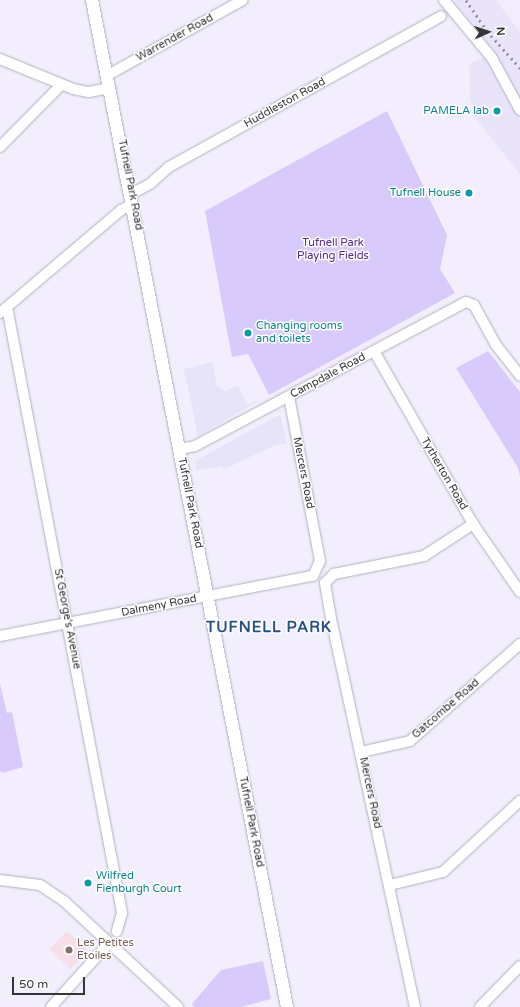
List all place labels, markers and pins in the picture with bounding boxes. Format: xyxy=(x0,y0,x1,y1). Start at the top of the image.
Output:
place label: PAMELA lab xyxy=(423,104,489,118)
marker: PAMELA lab xyxy=(492,106,502,116)
place label: Tufnell House xyxy=(390,186,461,200)
marker: Tufnell House xyxy=(464,188,474,198)
place label: Changing rooms and toilets xyxy=(256,320,342,346)
marker: Changing rooms and toilets xyxy=(243,328,253,338)
place label: Wilfred Fienburgh Court xyxy=(96,870,182,896)
marker: Wilfred Fienburgh Court xyxy=(83,878,93,888)
place label: Les Petites Etoiles xyxy=(77,937,134,963)
marker: Les Petites Etoiles xyxy=(64,945,74,955)

